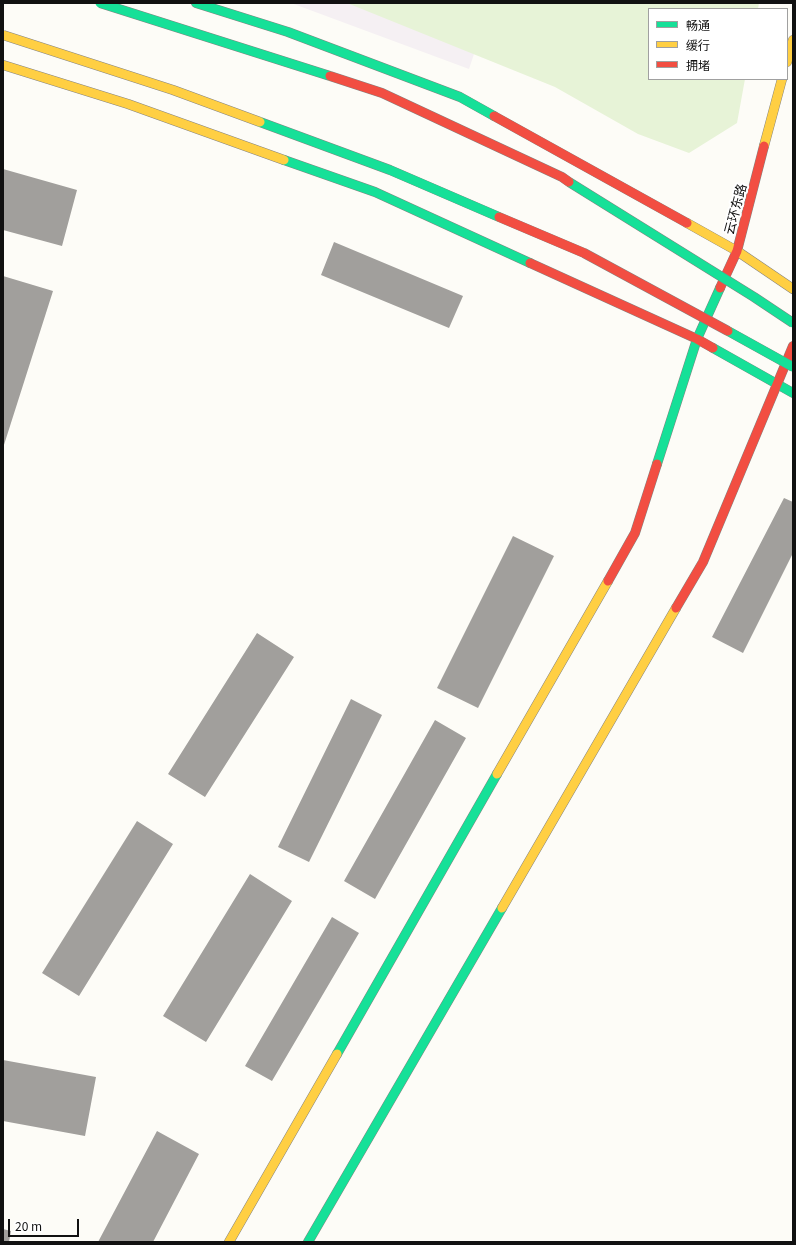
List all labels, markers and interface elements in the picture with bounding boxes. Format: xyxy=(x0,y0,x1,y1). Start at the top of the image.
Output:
legend xyxy=(648,8,788,80)
text: 畅通 xyxy=(686,16,710,33)
text: 缓行 xyxy=(686,36,710,53)
text: 拥堵 xyxy=(686,56,710,73)
street label: 云环东路 xyxy=(721,182,749,236)
scale bar xyxy=(10,1211,81,1237)
text: 20 m xyxy=(15,1217,42,1234)

